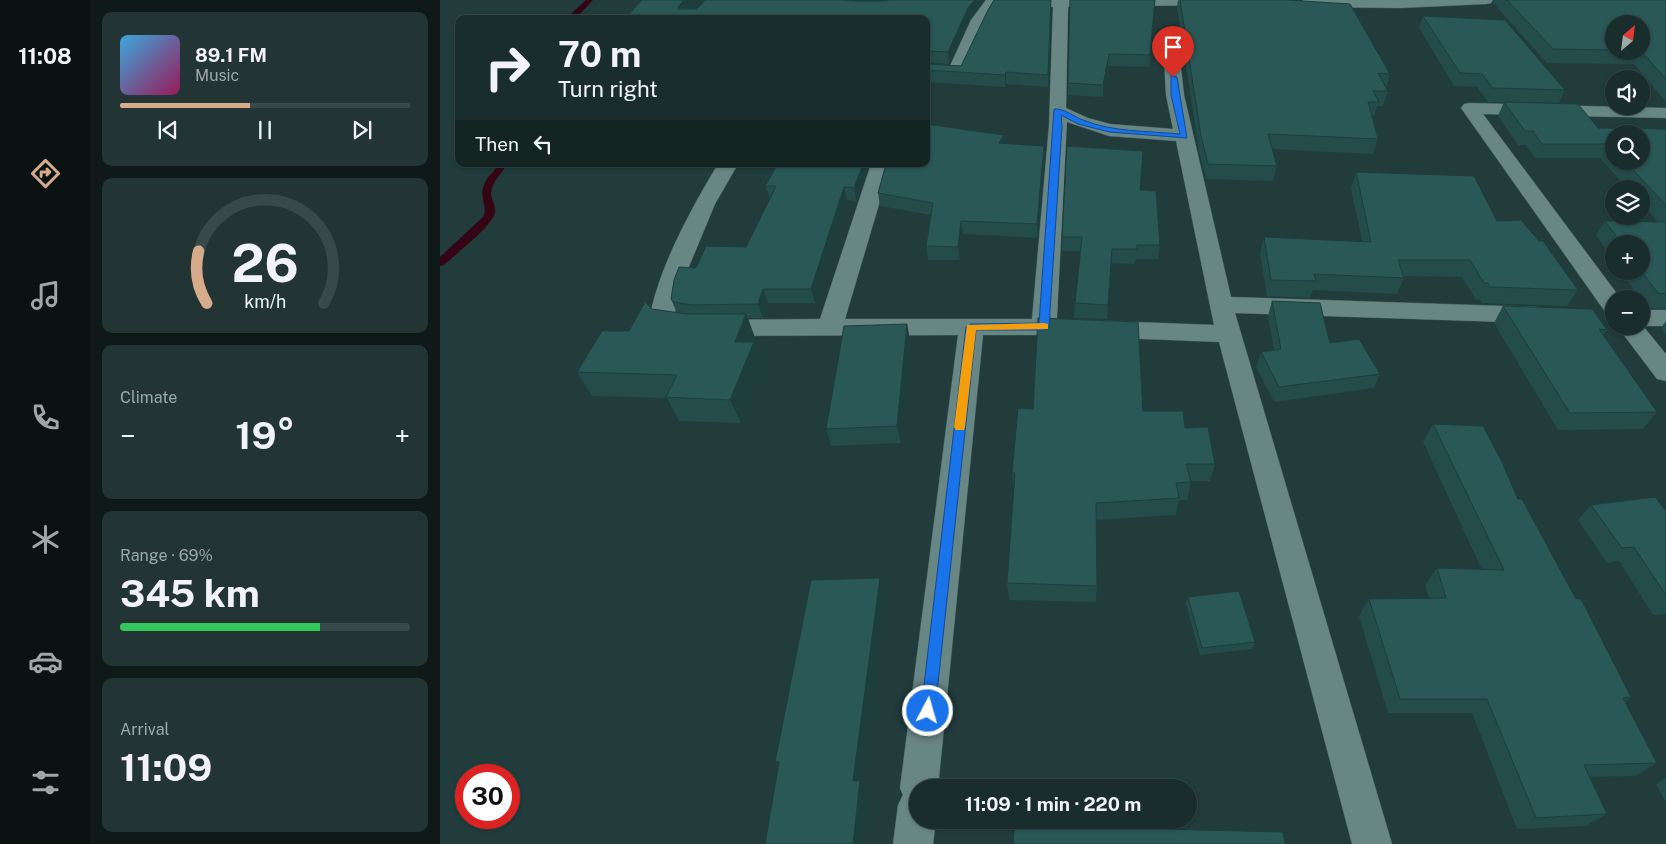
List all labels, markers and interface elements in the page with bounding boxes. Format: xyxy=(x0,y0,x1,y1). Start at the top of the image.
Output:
north arrow xyxy=(1605,15,1650,60)
map controls xyxy=(1605,15,1650,335)
pin xyxy=(1152,26,1194,77)
icon: arrive xyxy=(1159,33,1187,61)
text: 70 m xyxy=(558,34,641,75)
icon: right xyxy=(475,35,540,100)
text: 11:08 xyxy=(18,43,72,69)
text: 89.1 FM xyxy=(195,44,267,66)
text: Music xyxy=(195,66,239,85)
button: sound xyxy=(1605,70,1650,115)
text: Turn right xyxy=(558,76,658,102)
icon: previous xyxy=(154,116,182,144)
icon: pause xyxy=(251,116,279,144)
icon: next xyxy=(348,116,376,144)
button: search xyxy=(1605,125,1650,170)
icon: left xyxy=(529,130,557,158)
text: Then xyxy=(475,133,519,155)
icon: directions xyxy=(28,156,63,191)
button: layers xyxy=(1605,180,1650,225)
text: 26 xyxy=(231,233,299,294)
button: + xyxy=(1605,235,1650,280)
icon: music xyxy=(28,278,63,313)
button: − xyxy=(1605,290,1650,335)
text: km/h xyxy=(244,291,286,312)
text: Climate xyxy=(120,388,177,407)
icon: phone xyxy=(28,400,63,435)
text: 19° xyxy=(235,413,295,458)
text: − xyxy=(120,419,136,452)
text: + xyxy=(394,419,410,452)
icon: climate xyxy=(28,522,63,557)
text: Range · 69% xyxy=(120,546,213,565)
text: 345 km xyxy=(120,571,260,616)
icon: car xyxy=(28,644,63,679)
position arrow xyxy=(901,684,953,736)
text: Arrival xyxy=(120,720,169,739)
text: 11:09 xyxy=(120,745,212,790)
speed limit sign: 30 xyxy=(455,764,520,829)
icon: filters xyxy=(28,765,63,800)
text: 11:09 · 1 min · 220 m xyxy=(965,793,1141,815)

